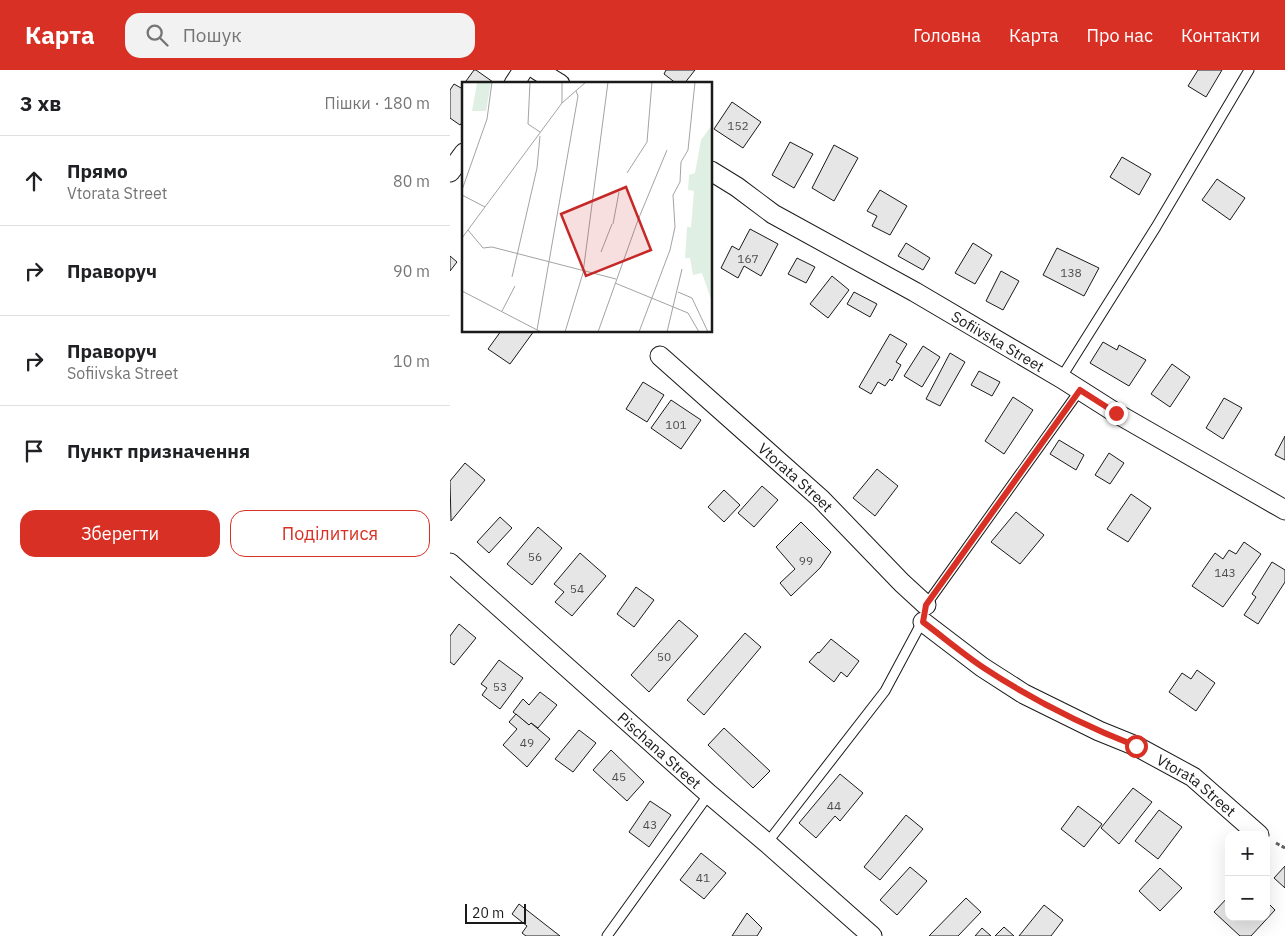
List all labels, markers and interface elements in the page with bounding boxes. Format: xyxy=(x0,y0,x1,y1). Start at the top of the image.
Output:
search box xyxy=(125,13,475,58)
text: Карта xyxy=(25,19,95,51)
icon: search xyxy=(143,21,171,49)
text: Пошук xyxy=(183,23,242,47)
text: Головна xyxy=(913,24,981,47)
text: Карта xyxy=(1009,24,1059,47)
text: Про нас xyxy=(1087,24,1153,47)
text: Контакти xyxy=(1181,24,1260,47)
inset map xyxy=(462,82,712,332)
text: 3 хв xyxy=(20,89,61,117)
text: Пішки · 180 m xyxy=(325,93,430,113)
house number: 152 xyxy=(727,118,749,133)
text: Прямо xyxy=(67,159,128,183)
icon: ahead xyxy=(20,167,48,195)
text: 80 m xyxy=(393,171,430,191)
text: Vtorata Street xyxy=(67,183,167,203)
house number: 167 xyxy=(737,251,759,266)
icon: right xyxy=(20,257,48,285)
text: Праворуч xyxy=(67,259,157,283)
text: 90 m xyxy=(393,261,430,281)
house number: 138 xyxy=(1060,265,1082,280)
street label: Sofiivska Street xyxy=(948,306,1048,376)
text: Праворуч xyxy=(67,339,157,363)
icon: right xyxy=(20,347,48,375)
text: 10 m xyxy=(393,351,430,371)
text: Sofiivska Street xyxy=(67,363,178,383)
route end xyxy=(1105,402,1128,425)
house number: 101 xyxy=(665,417,687,432)
icon: arrive xyxy=(20,437,48,465)
street label: Vtorata Street xyxy=(755,438,837,516)
text: Пункт призначення xyxy=(67,439,250,463)
button: Зберегти xyxy=(20,510,220,557)
button: Поділитися xyxy=(230,510,430,557)
house number: 56 xyxy=(528,549,542,564)
house number: 99 xyxy=(799,553,813,568)
house number: 143 xyxy=(1214,565,1236,580)
house number: 54 xyxy=(570,581,584,596)
house number: 50 xyxy=(657,649,671,664)
house number: 53 xyxy=(493,679,507,694)
street label: Pischana Street xyxy=(614,708,705,792)
house number: 49 xyxy=(520,735,534,750)
route start xyxy=(1125,735,1148,758)
street label: Vtorata Street xyxy=(1154,750,1240,820)
house number: 45 xyxy=(612,769,626,784)
house number: 44 xyxy=(827,798,841,813)
house number: 43 xyxy=(643,817,657,832)
map controls xyxy=(1225,831,1270,921)
button: + xyxy=(1225,831,1270,876)
house number: 41 xyxy=(696,870,710,885)
button: − xyxy=(1225,876,1270,921)
scale bar xyxy=(465,901,526,924)
text: 20 m xyxy=(472,904,504,922)

